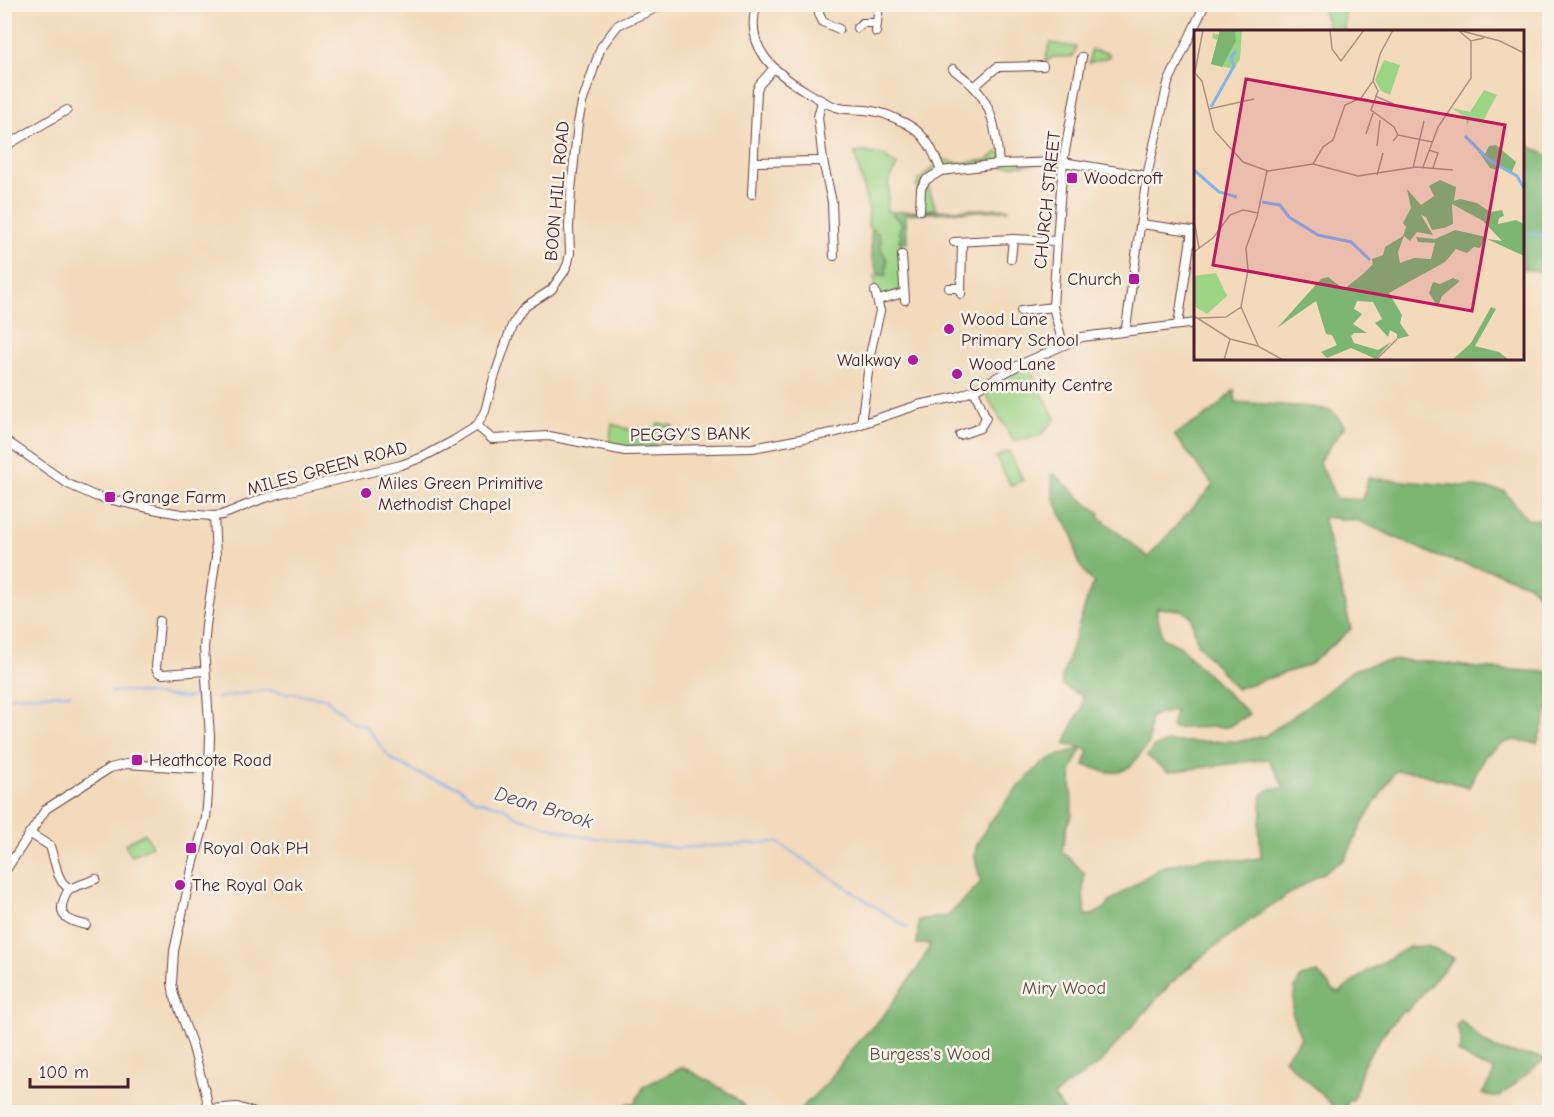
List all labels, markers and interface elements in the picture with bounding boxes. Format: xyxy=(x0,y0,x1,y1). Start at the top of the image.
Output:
inset map xyxy=(1194,30,1524,360)
street label: BOON HILL ROAD xyxy=(541,120,574,262)
street label: CHURCH STREET xyxy=(1030,130,1065,270)
place label: Woodcroft xyxy=(1084,168,1163,189)
marker: Woodcroft xyxy=(1065,171,1079,185)
place label: Church xyxy=(1067,269,1122,290)
marker: Church xyxy=(1127,272,1141,286)
place label: Wood Lane Primary School xyxy=(961,309,1079,351)
marker: Wood Lane Primary School xyxy=(942,322,956,336)
place label: Walkway xyxy=(837,350,902,371)
marker: Walkway xyxy=(906,353,920,367)
place label: Wood Lane Community Centre xyxy=(969,354,1113,396)
marker: Wood Lane Community Centre xyxy=(950,367,964,381)
street label: PEGGY'S BANK xyxy=(630,423,750,446)
street label: MILES GREEN ROAD xyxy=(245,437,410,500)
place label: Miles Green Primitive Methodist Chapel xyxy=(378,473,543,515)
marker: Miles Green Primitive Methodist Chapel xyxy=(359,486,373,500)
place label: Grange Farm xyxy=(122,487,226,508)
marker: Grange Farm xyxy=(103,490,117,504)
place label: Heathcote Road xyxy=(149,750,272,771)
marker: Heathcote Road xyxy=(130,753,144,767)
water label: Dean Brook xyxy=(492,782,596,833)
place label: Royal Oak PH xyxy=(203,838,309,859)
marker: Royal Oak PH xyxy=(184,841,198,855)
place label: The Royal Oak xyxy=(192,875,303,896)
marker: The Royal Oak xyxy=(173,878,187,892)
park label: Miry Wood xyxy=(1022,978,1106,999)
park label: Burgess's Wood xyxy=(870,1044,991,1065)
scale bar xyxy=(30,1051,128,1089)
text: 100 m xyxy=(39,1062,89,1083)

